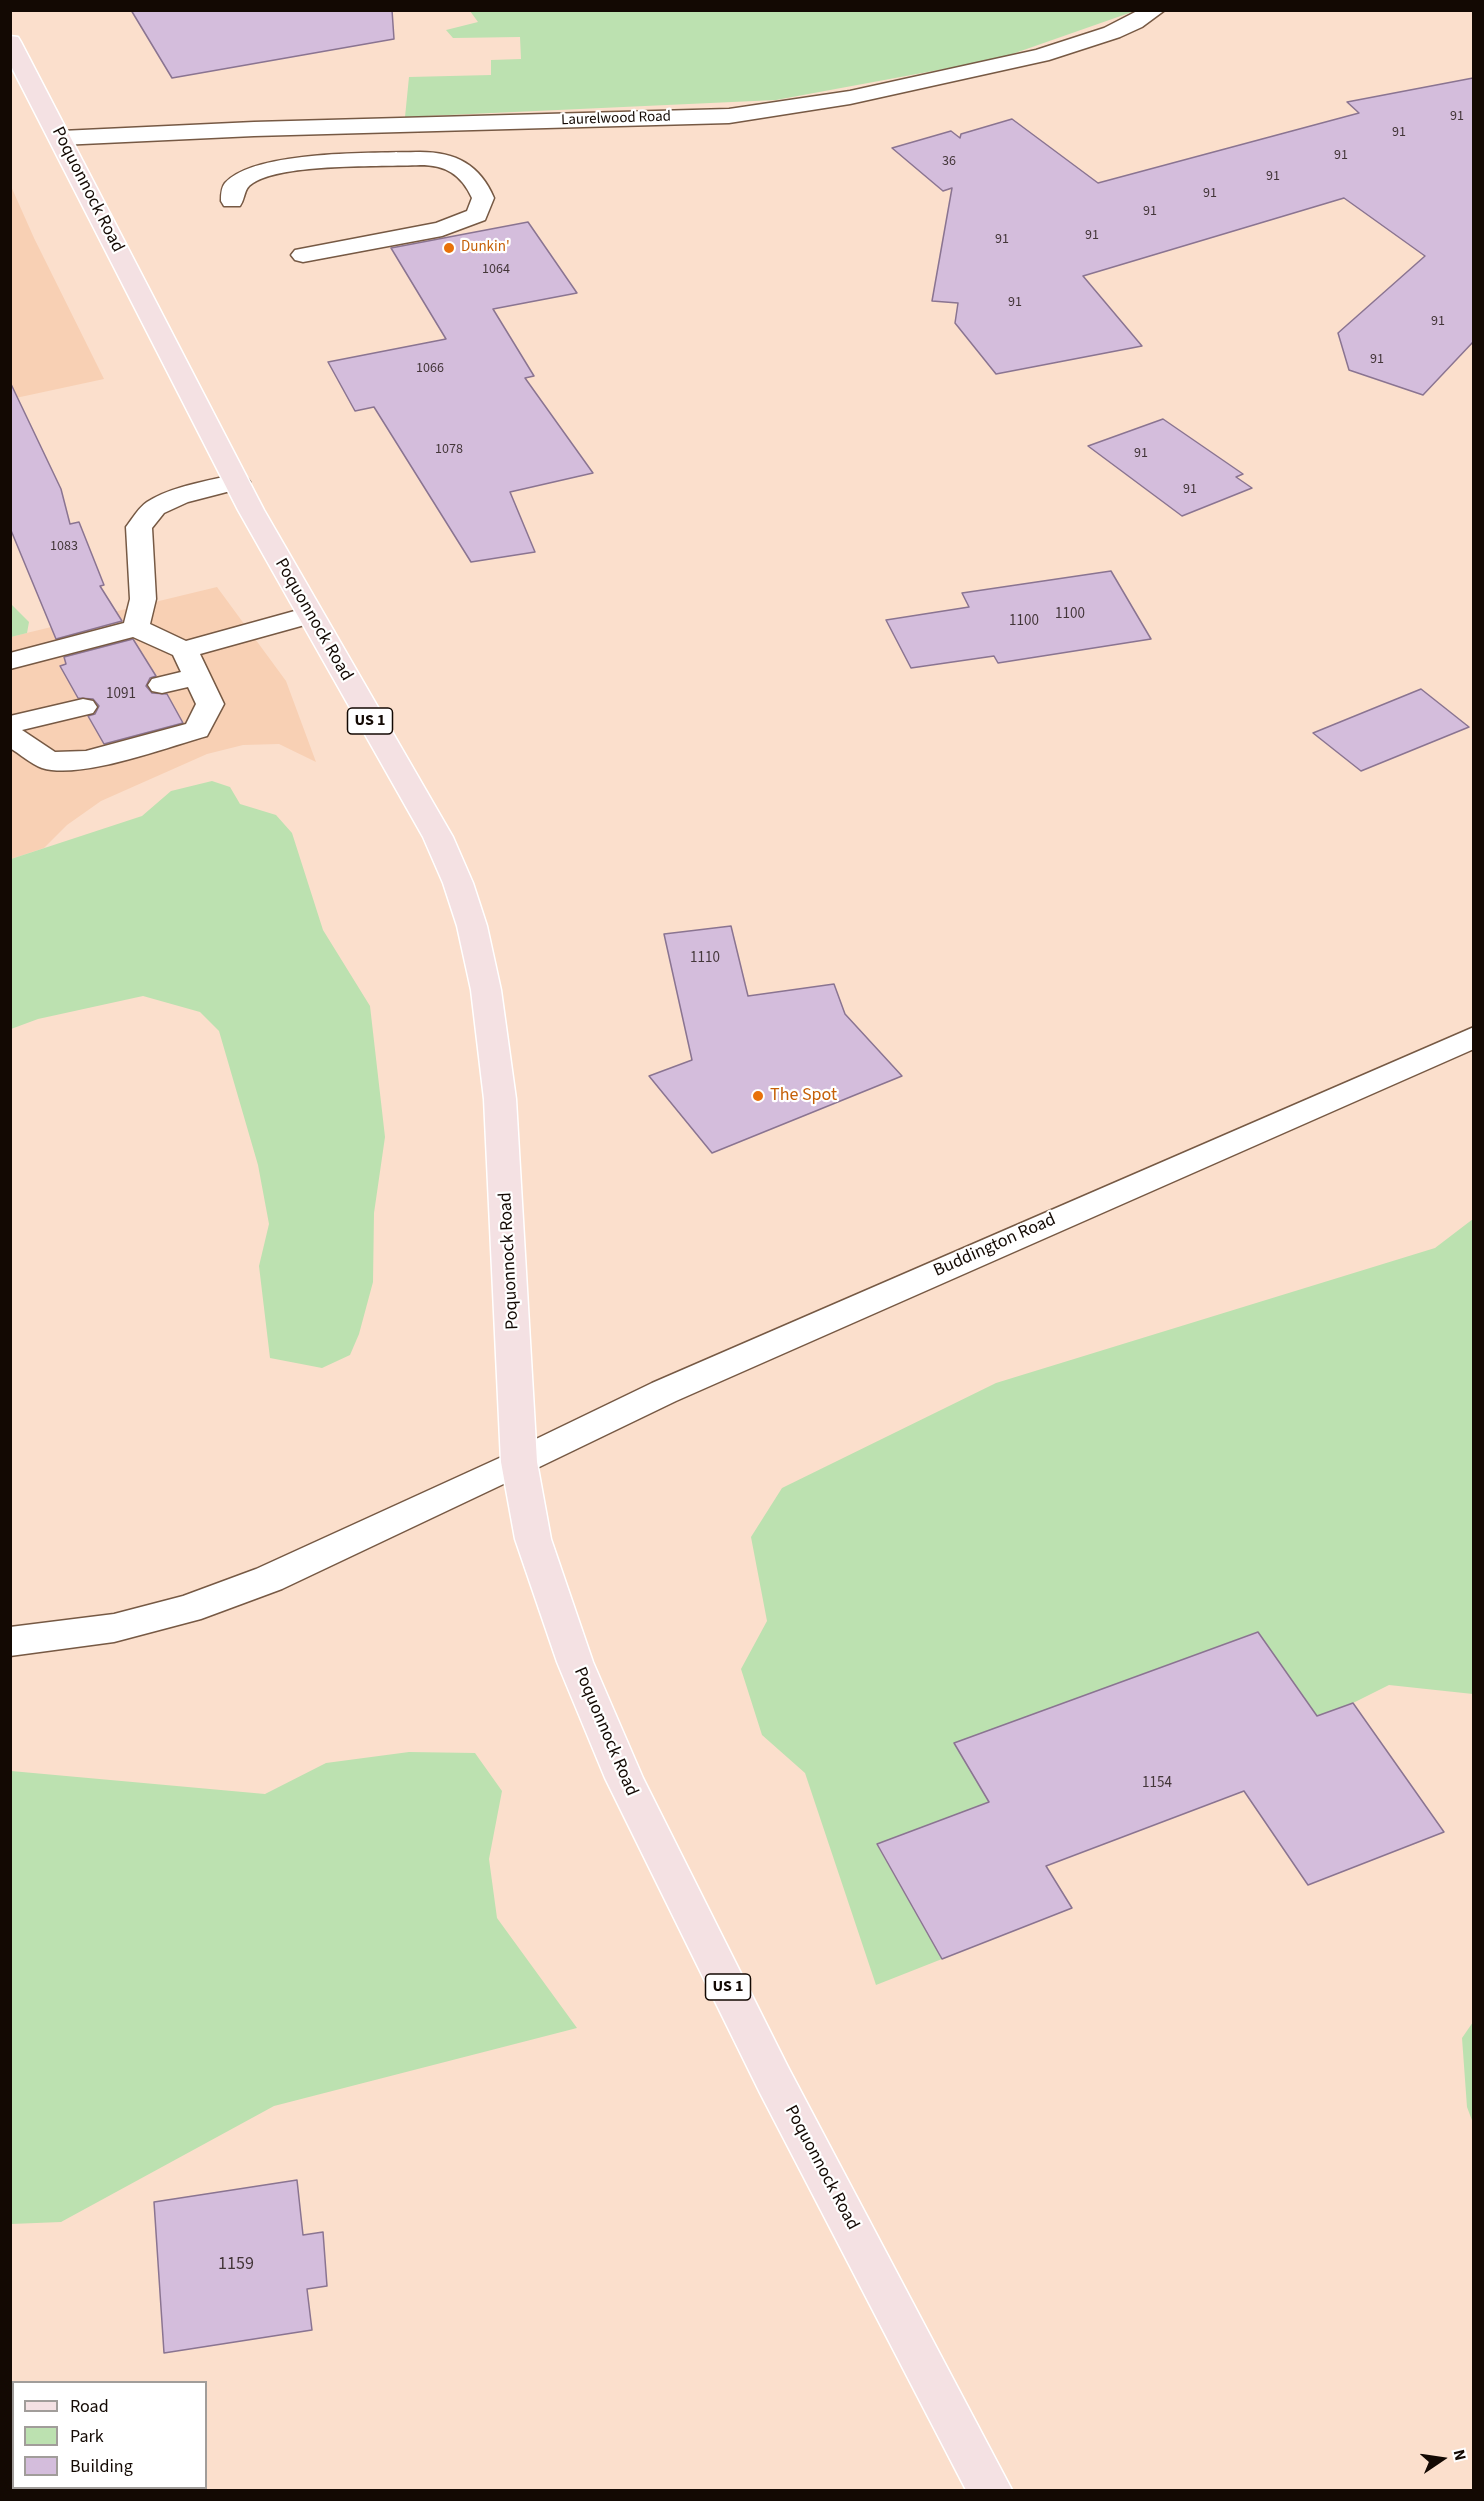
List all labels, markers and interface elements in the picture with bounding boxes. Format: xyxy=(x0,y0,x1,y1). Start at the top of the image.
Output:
street label: Laurelwood Road xyxy=(561,108,671,130)
house number: 91 xyxy=(1450,109,1464,125)
street label: Poquonnock Road xyxy=(46,124,128,256)
house number: 91 xyxy=(1392,125,1406,141)
house number: 91 xyxy=(1334,148,1348,164)
house number: 36 xyxy=(942,154,956,170)
house number: 91 xyxy=(1266,169,1280,185)
house number: 91 xyxy=(1203,186,1217,202)
house number: 91 xyxy=(1143,204,1157,220)
house number: 91 xyxy=(1085,228,1099,244)
house number: 91 xyxy=(995,232,1009,248)
place label: Dunkin' xyxy=(461,239,510,257)
marker: Dunkin' xyxy=(442,241,456,255)
house number: 1064 xyxy=(482,262,510,278)
house number: 91 xyxy=(1008,295,1022,311)
house number: 91 xyxy=(1431,314,1445,330)
house number: 91 xyxy=(1370,352,1384,368)
house number: 1066 xyxy=(416,361,444,377)
house number: 1078 xyxy=(435,442,463,458)
house number: 91 xyxy=(1134,446,1148,462)
house number: 91 xyxy=(1183,482,1197,498)
house number: 1083 xyxy=(50,539,78,555)
street label: Poquonnock Road xyxy=(269,555,357,685)
house number: 1100 xyxy=(1055,606,1085,624)
house number: 1100 xyxy=(1009,613,1039,631)
house number: 1091 xyxy=(106,686,136,704)
road number: US 1 xyxy=(348,708,392,734)
house number: 1110 xyxy=(690,950,720,968)
place label: The Spot xyxy=(770,1085,837,1107)
marker: The Spot xyxy=(751,1089,765,1103)
street label: Poquonnock Road xyxy=(496,1192,524,1330)
street label: Buddington Road xyxy=(931,1209,1059,1283)
street label: Poquonnock Road xyxy=(568,1664,642,1800)
house number: 1154 xyxy=(1142,1775,1172,1793)
road number: US 1 xyxy=(706,1974,750,2000)
street label: Poquonnock Road xyxy=(779,2102,863,2234)
house number: 1159 xyxy=(218,2254,254,2276)
legend xyxy=(12,2381,207,2489)
text: Road xyxy=(70,2394,109,2419)
text: Park xyxy=(70,2424,104,2449)
north arrow xyxy=(1412,2429,1472,2489)
text: N xyxy=(1448,2447,1471,2463)
text: Building xyxy=(70,2454,133,2479)

